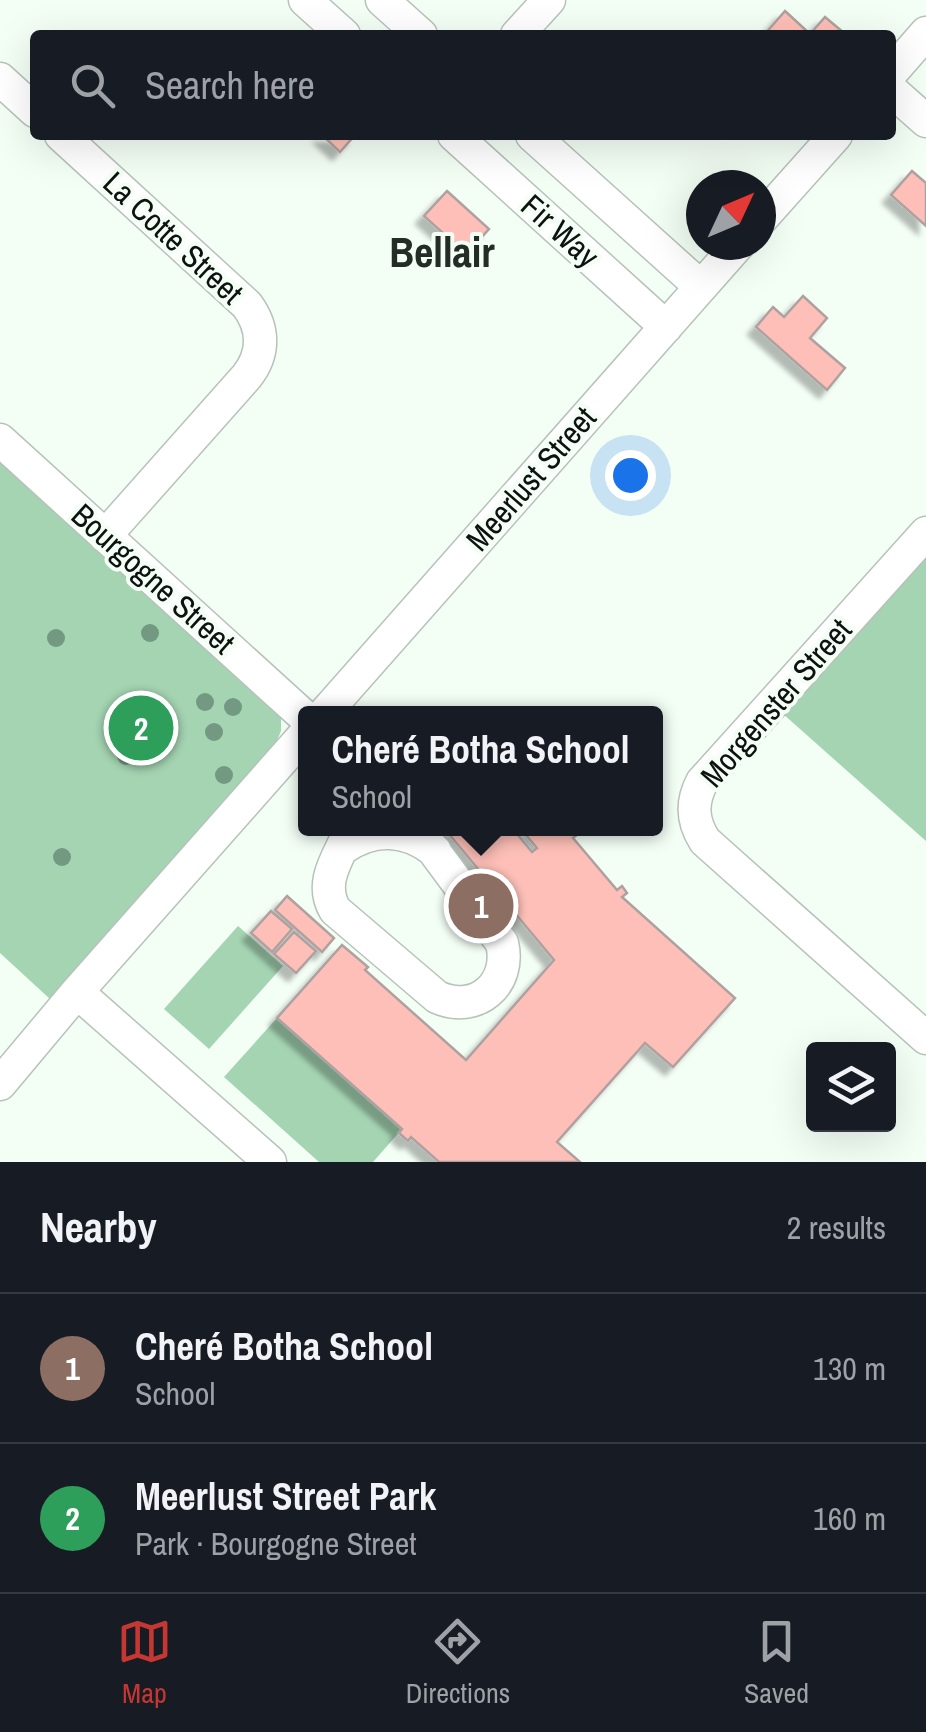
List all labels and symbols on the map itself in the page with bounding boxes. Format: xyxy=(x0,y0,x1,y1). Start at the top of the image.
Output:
street label: La Cotte Street xyxy=(94,162,253,314)
north arrow xyxy=(686,170,776,260)
street label: Fir Way xyxy=(512,184,608,277)
district label: Bellair xyxy=(389,224,495,280)
street label: Meerlust Street xyxy=(456,397,605,560)
your location xyxy=(605,450,656,501)
street label: Bourgogne Street xyxy=(63,494,244,663)
street label: Morgenster Street xyxy=(690,609,861,796)
pin: 2 xyxy=(108,690,174,766)
pin: 1 xyxy=(448,868,514,944)

